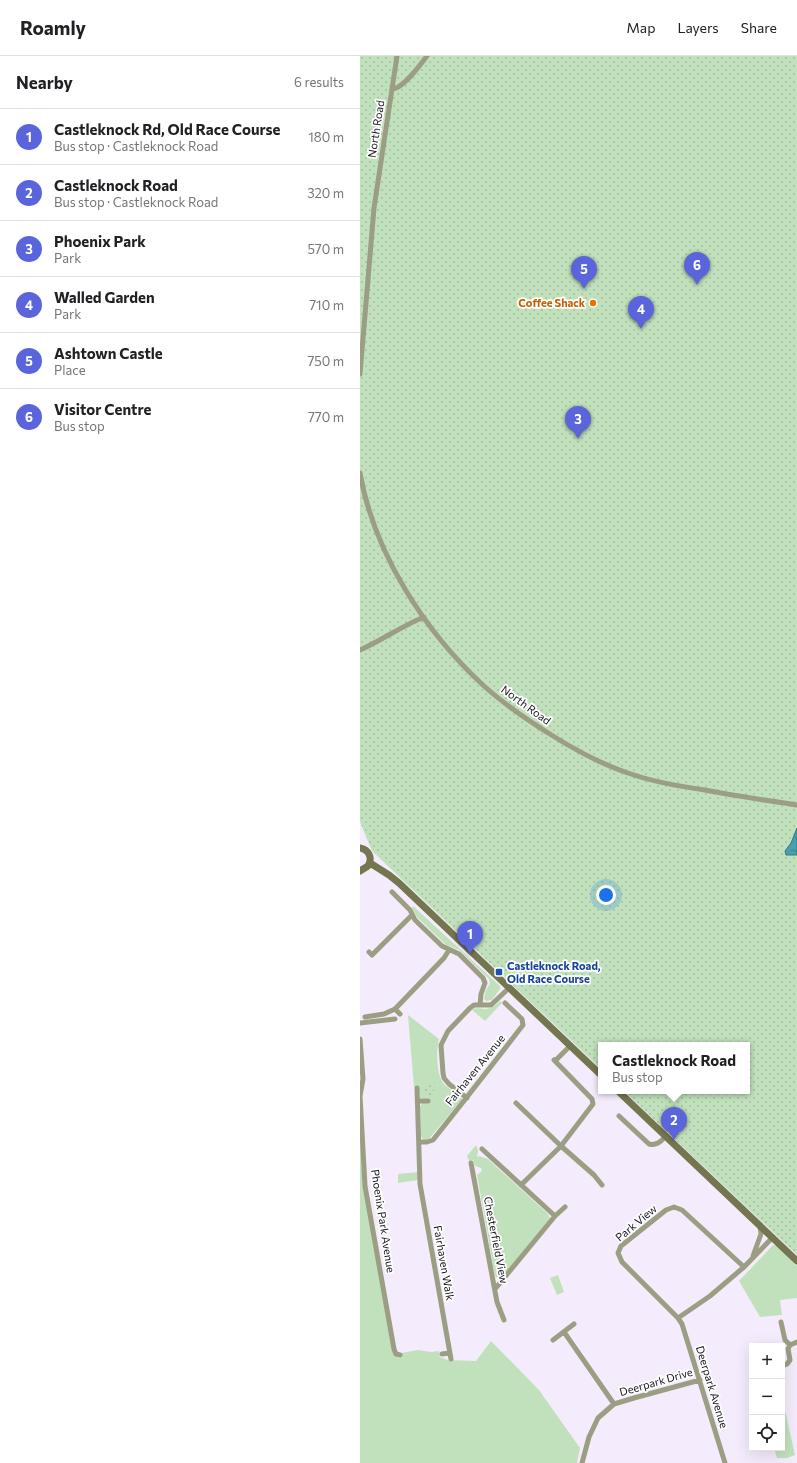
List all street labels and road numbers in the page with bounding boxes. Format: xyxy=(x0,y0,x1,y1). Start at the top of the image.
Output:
street label: North Road xyxy=(365,99,386,159)
street label: North Road xyxy=(499,682,554,727)
street label: Fairhaven Avenue xyxy=(442,1032,507,1108)
street label: Phoenix Park Avenue xyxy=(369,1168,398,1274)
street label: Chesterfield View xyxy=(482,1195,511,1285)
street label: Park View xyxy=(612,1201,659,1244)
street label: Fairhaven Walk xyxy=(432,1224,457,1301)
street label: Deerpark Avenue xyxy=(694,1344,731,1430)
street label: Deerpark Drive xyxy=(618,1365,694,1398)

